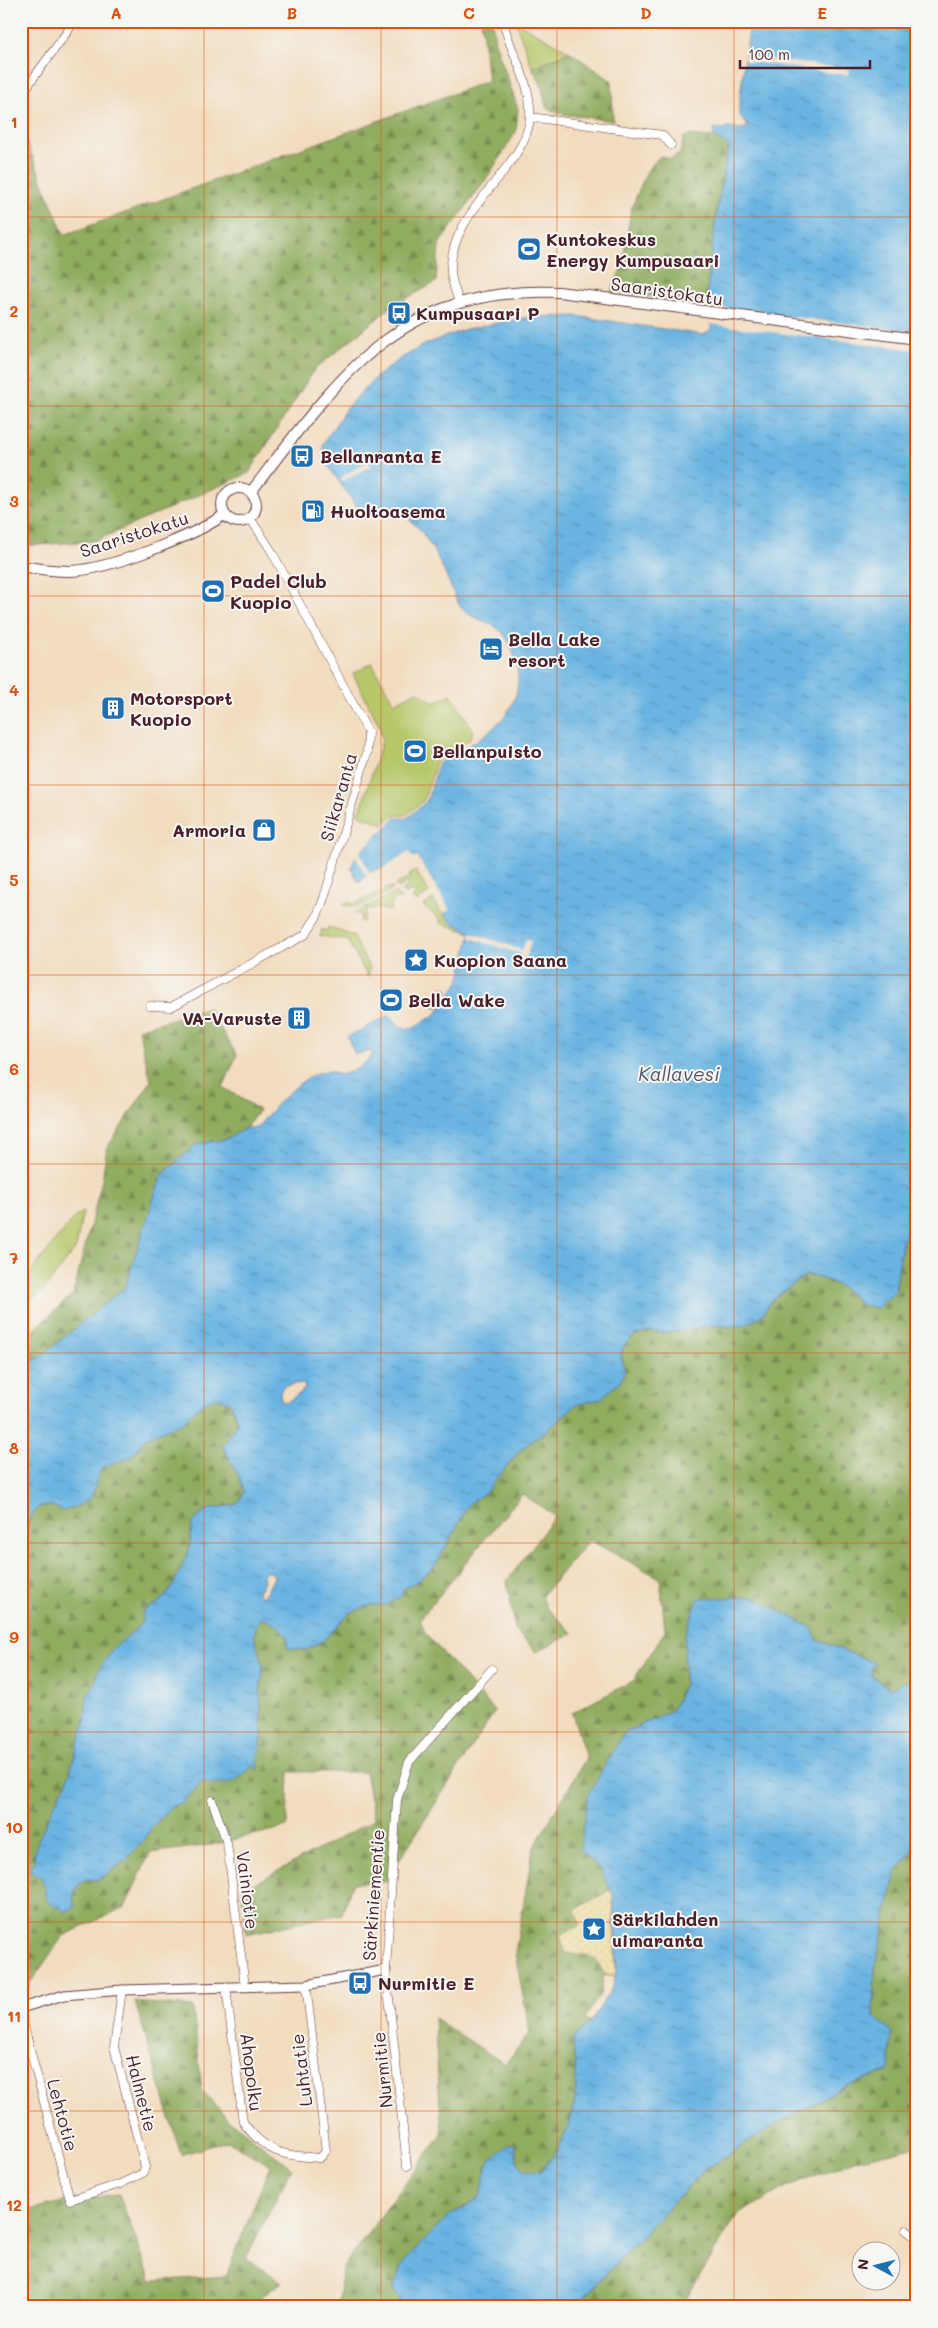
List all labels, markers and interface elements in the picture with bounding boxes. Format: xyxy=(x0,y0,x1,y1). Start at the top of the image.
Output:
text: A xyxy=(110,2,122,23)
text: B xyxy=(287,2,297,23)
text: C xyxy=(463,2,475,23)
text: D xyxy=(640,2,652,23)
text: E xyxy=(817,2,827,23)
scale bar xyxy=(740,38,870,70)
text: 100 m xyxy=(748,44,790,64)
text: 1 xyxy=(10,111,18,132)
place label: Kuntokeskus Energy Kumpusaari xyxy=(546,227,720,272)
sports icon: Kuntokeskus Energy Kumpusaari xyxy=(516,236,542,262)
street label: Saaristokatu xyxy=(609,271,725,311)
text: 2 xyxy=(10,300,19,321)
bus stop icon: Kumpusaari P xyxy=(386,300,412,326)
place label: Kumpusaari P xyxy=(416,301,540,325)
bus stop icon: Bellanranta E xyxy=(289,443,315,469)
place label: Bellanranta E xyxy=(320,444,442,468)
text: 3 xyxy=(9,490,19,511)
fuel station icon: Huoltoasema xyxy=(300,498,326,524)
place label: Huoltoasema xyxy=(330,499,446,523)
street label: Saaristokatu xyxy=(77,505,191,563)
place label: Padel Club Kuopio xyxy=(230,569,327,614)
sports icon: Padel Club Kuopio xyxy=(200,578,226,604)
place label: Bella Lake resort xyxy=(508,627,600,672)
hotel icon: Bella Lake resort xyxy=(478,636,504,662)
text: 4 xyxy=(9,679,19,700)
place label: Motorsport Kuopio xyxy=(130,686,233,731)
building icon: Motorsport Kuopio xyxy=(100,695,126,721)
sports icon: Bellanpuisto xyxy=(402,738,428,764)
place label: Bellanpuisto xyxy=(432,739,542,763)
street label: Siikaranta xyxy=(314,750,362,844)
shop icon: Armoria xyxy=(251,817,277,843)
place label: Armoria xyxy=(172,818,246,842)
text: 5 xyxy=(9,869,19,890)
place icon: Kuopion Saana xyxy=(403,947,429,973)
place label: Kuopion Saana xyxy=(434,948,567,972)
sports icon: Bella Wake xyxy=(378,987,404,1013)
place label: Bella Wake xyxy=(408,988,505,1012)
building icon: VA-Varuste xyxy=(286,1005,312,1031)
place label: VA-Varuste xyxy=(182,1006,282,1030)
text: 6 xyxy=(9,1058,19,1079)
water label: Kallavesi xyxy=(638,1061,720,1086)
text: 7 xyxy=(10,1247,19,1268)
text: 8 xyxy=(9,1437,19,1458)
text: 9 xyxy=(9,1626,19,1647)
text: 10 xyxy=(5,1816,23,1837)
street label: Särkiniementie xyxy=(356,1828,390,1962)
street label: Vainiotie xyxy=(231,1849,265,1931)
place label: Särkilahden uimaranta xyxy=(612,1907,718,1952)
place icon: Särkilahden uimaranta xyxy=(581,1916,607,1942)
bus stop icon: Nurmitie E xyxy=(347,1970,373,1996)
place label: Nurmitie E xyxy=(378,1971,475,1995)
text: 11 xyxy=(7,2005,21,2026)
street label: Ahopolku xyxy=(235,2031,269,2113)
street label: Nurmitie xyxy=(366,2031,398,2109)
street label: Luhtatie xyxy=(285,2032,317,2108)
street label: Halmetie xyxy=(121,2052,163,2134)
street label: Lehtotie xyxy=(42,2076,84,2154)
text: 12 xyxy=(6,2194,22,2215)
north arrow xyxy=(850,2240,900,2290)
text: N xyxy=(853,2258,873,2271)

